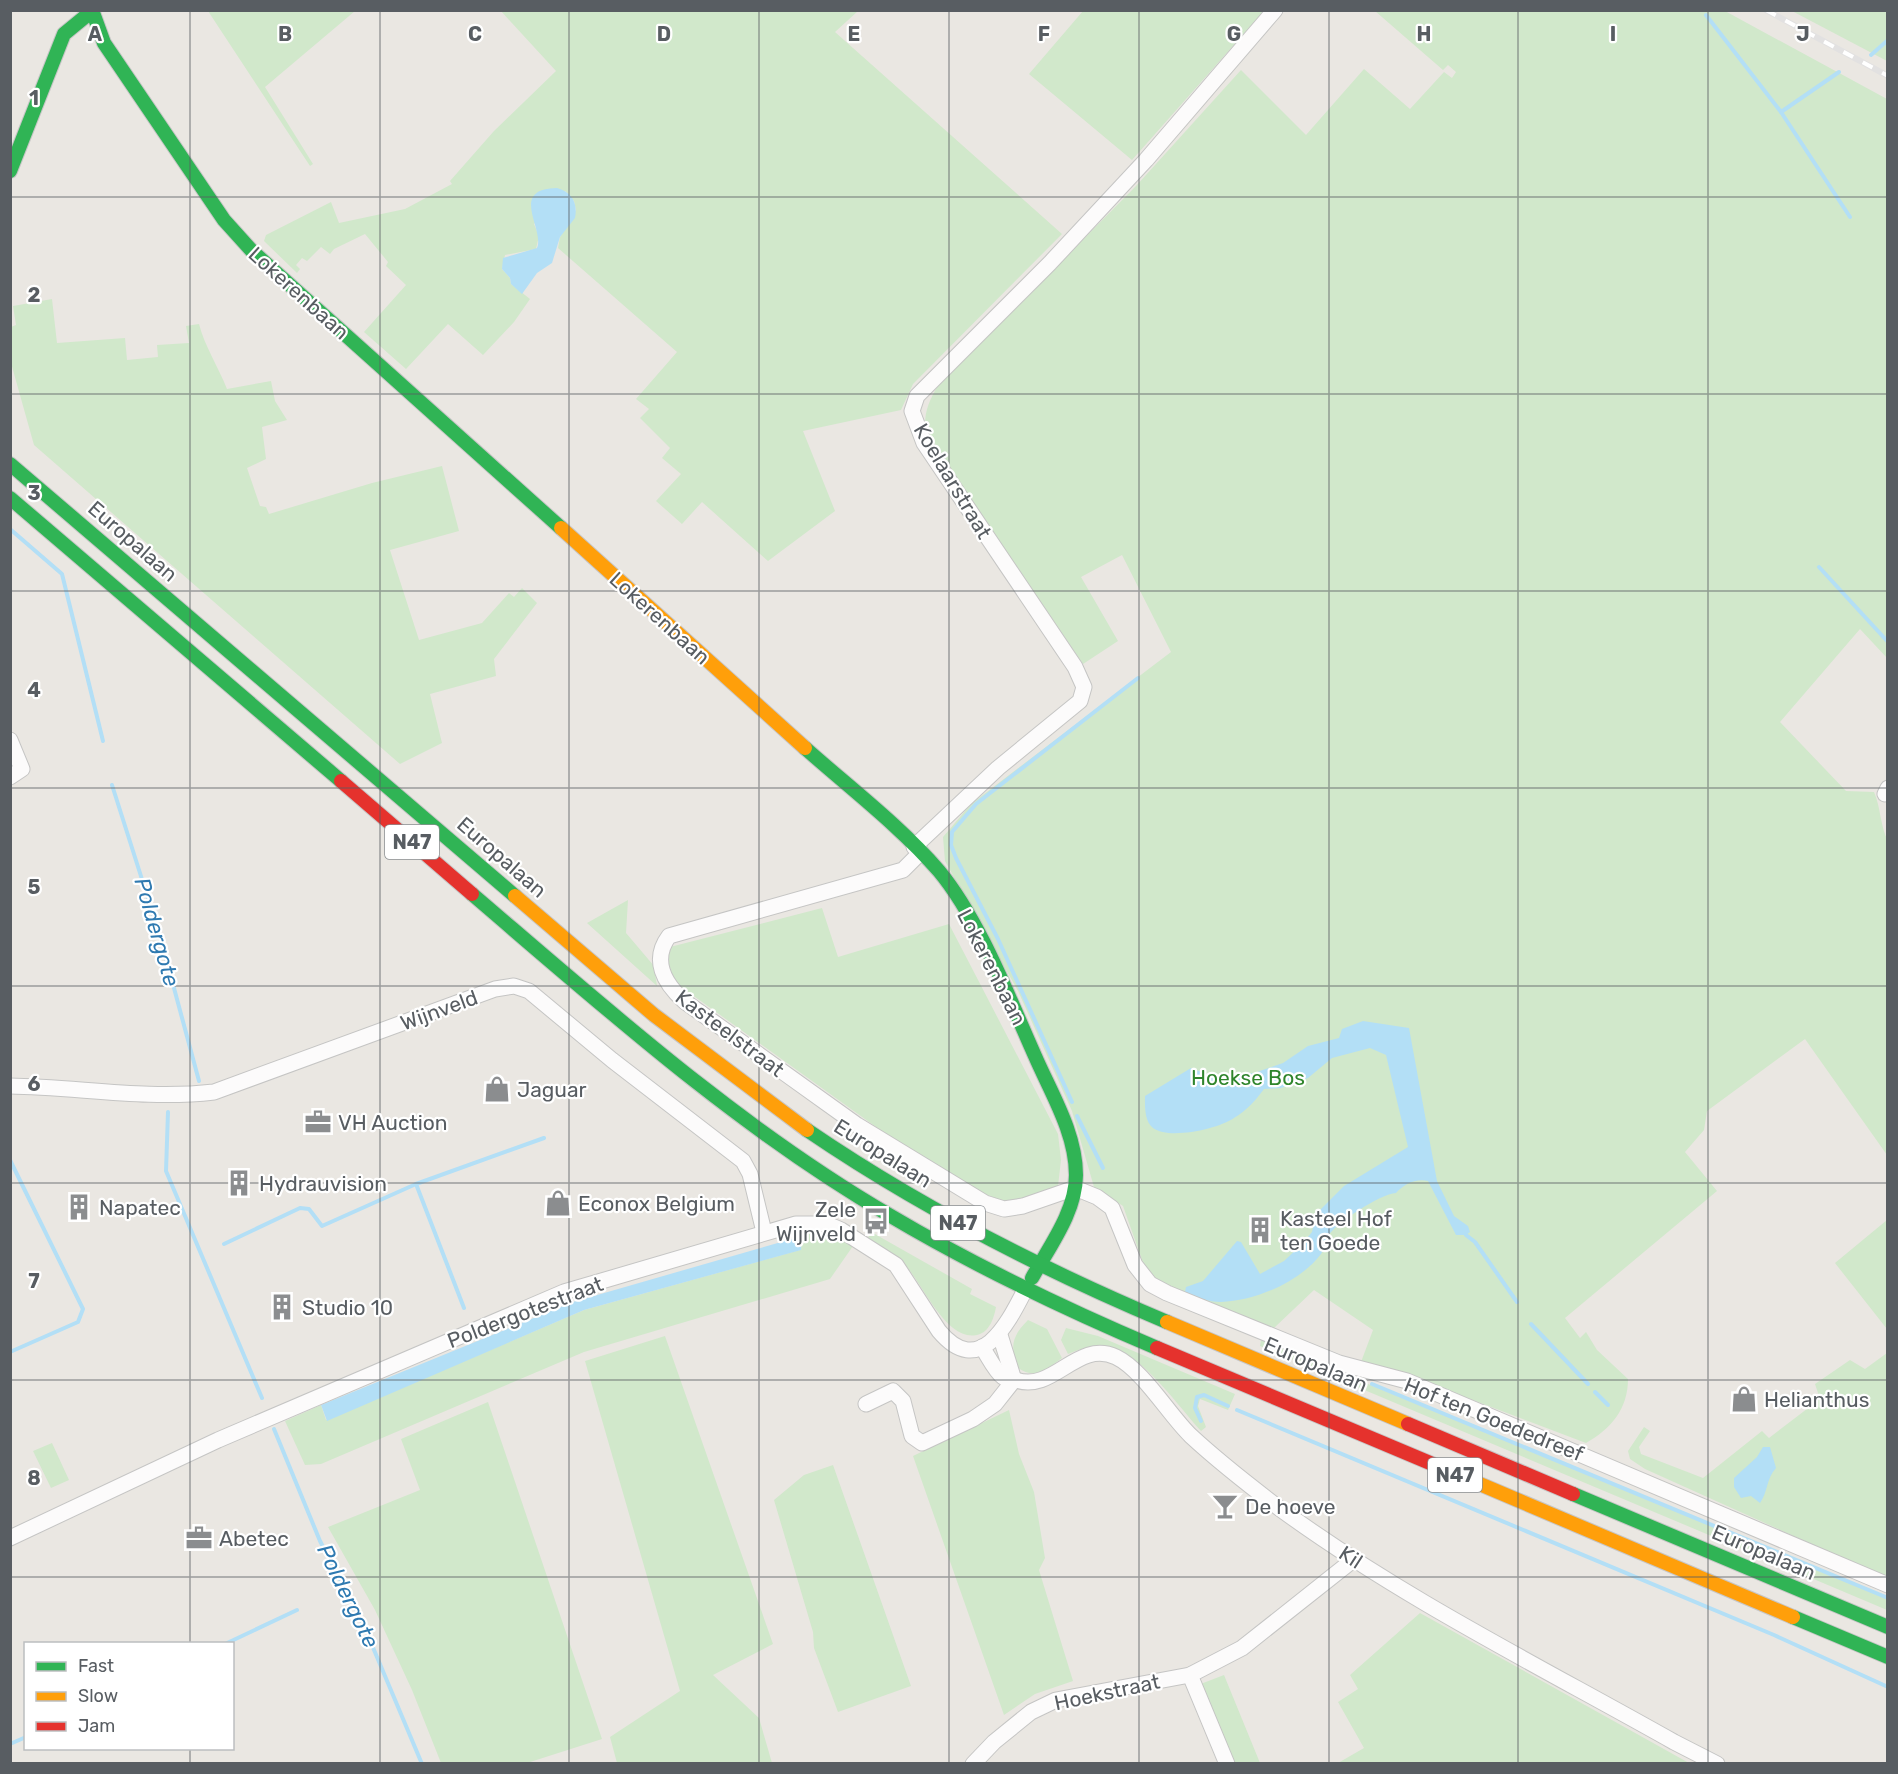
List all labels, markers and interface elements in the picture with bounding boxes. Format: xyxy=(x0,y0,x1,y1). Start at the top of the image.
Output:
text: A xyxy=(88,22,103,46)
text: B xyxy=(278,22,292,46)
text: C xyxy=(468,22,482,46)
text: D xyxy=(657,22,671,46)
text: E xyxy=(848,22,860,46)
text: F xyxy=(1038,22,1050,46)
text: G xyxy=(1227,22,1241,46)
text: H xyxy=(1417,22,1431,46)
text: I xyxy=(1610,22,1616,46)
text: J xyxy=(1796,22,1810,46)
text: 1 xyxy=(29,86,39,110)
street label: Lokerenbaan xyxy=(244,241,354,345)
text: 2 xyxy=(28,283,41,307)
street label: Koelaarstraat xyxy=(909,419,997,543)
text: 3 xyxy=(27,481,41,505)
street label: Europalaan xyxy=(83,495,183,587)
street label: Lokerenbaan xyxy=(605,566,715,670)
text: 4 xyxy=(27,678,41,702)
street label: Europalaan xyxy=(452,811,552,903)
road number: N47 xyxy=(385,825,439,859)
water label: Poldergote xyxy=(129,874,185,990)
text: 5 xyxy=(28,875,41,899)
street label: Lokerenbaan xyxy=(952,905,1032,1029)
street label: Kasteelstraat xyxy=(671,984,789,1082)
street label: Wijnveld xyxy=(397,985,481,1035)
park label: Hoekse Bos xyxy=(1191,1065,1305,1090)
text: 6 xyxy=(27,1072,41,1096)
shop icon: Jaguar xyxy=(482,1074,512,1104)
place label: Jaguar xyxy=(517,1077,587,1102)
office icon: VH Auction xyxy=(303,1107,333,1137)
place label: VH Auction xyxy=(338,1110,448,1135)
street label: Europalaan xyxy=(830,1113,936,1193)
building icon: Hydrauvision xyxy=(224,1168,254,1198)
place label: Hydrauvision xyxy=(259,1171,387,1196)
shop icon: Econox Belgium xyxy=(543,1188,573,1218)
place label: Econox Belgium xyxy=(578,1191,735,1216)
building icon: Napatec xyxy=(64,1192,94,1222)
place label: Napatec xyxy=(99,1195,181,1220)
place label: Zele Wijnveld xyxy=(776,1197,856,1246)
bus stop icon: Zele Wijnveld xyxy=(861,1206,891,1236)
road number: N47 xyxy=(931,1206,985,1240)
place label: Kasteel Hof ten Goede xyxy=(1280,1206,1392,1255)
building icon: Kasteel Hof ten Goede xyxy=(1245,1215,1275,1245)
text: 7 xyxy=(28,1269,40,1293)
street label: Poldergotestraat xyxy=(444,1271,606,1353)
building icon: Studio 10 xyxy=(267,1292,297,1322)
place label: Studio 10 xyxy=(302,1295,393,1320)
street label: Europalaan xyxy=(1260,1331,1372,1397)
street label: Hof ten Goededreef xyxy=(1401,1372,1587,1466)
shop icon: Helianthus xyxy=(1729,1384,1759,1414)
place label: Helianthus xyxy=(1764,1387,1869,1412)
road number: N47 xyxy=(1428,1458,1482,1492)
text: 8 xyxy=(27,1466,41,1490)
bar icon: De hoeve xyxy=(1210,1491,1240,1521)
place label: De hoeve xyxy=(1245,1494,1336,1519)
street label: Europalaan xyxy=(1708,1519,1820,1585)
office icon: Abetec xyxy=(184,1523,214,1553)
place label: Abetec xyxy=(219,1526,289,1551)
water label: Poldergote xyxy=(311,1540,385,1652)
street label: Kil xyxy=(1335,1540,1367,1574)
legend xyxy=(24,1642,234,1750)
text: Fast xyxy=(78,1655,114,1677)
street label: Hoekstraat xyxy=(1052,1669,1162,1715)
text: Slow xyxy=(78,1685,118,1707)
text: Jam xyxy=(78,1715,115,1737)

